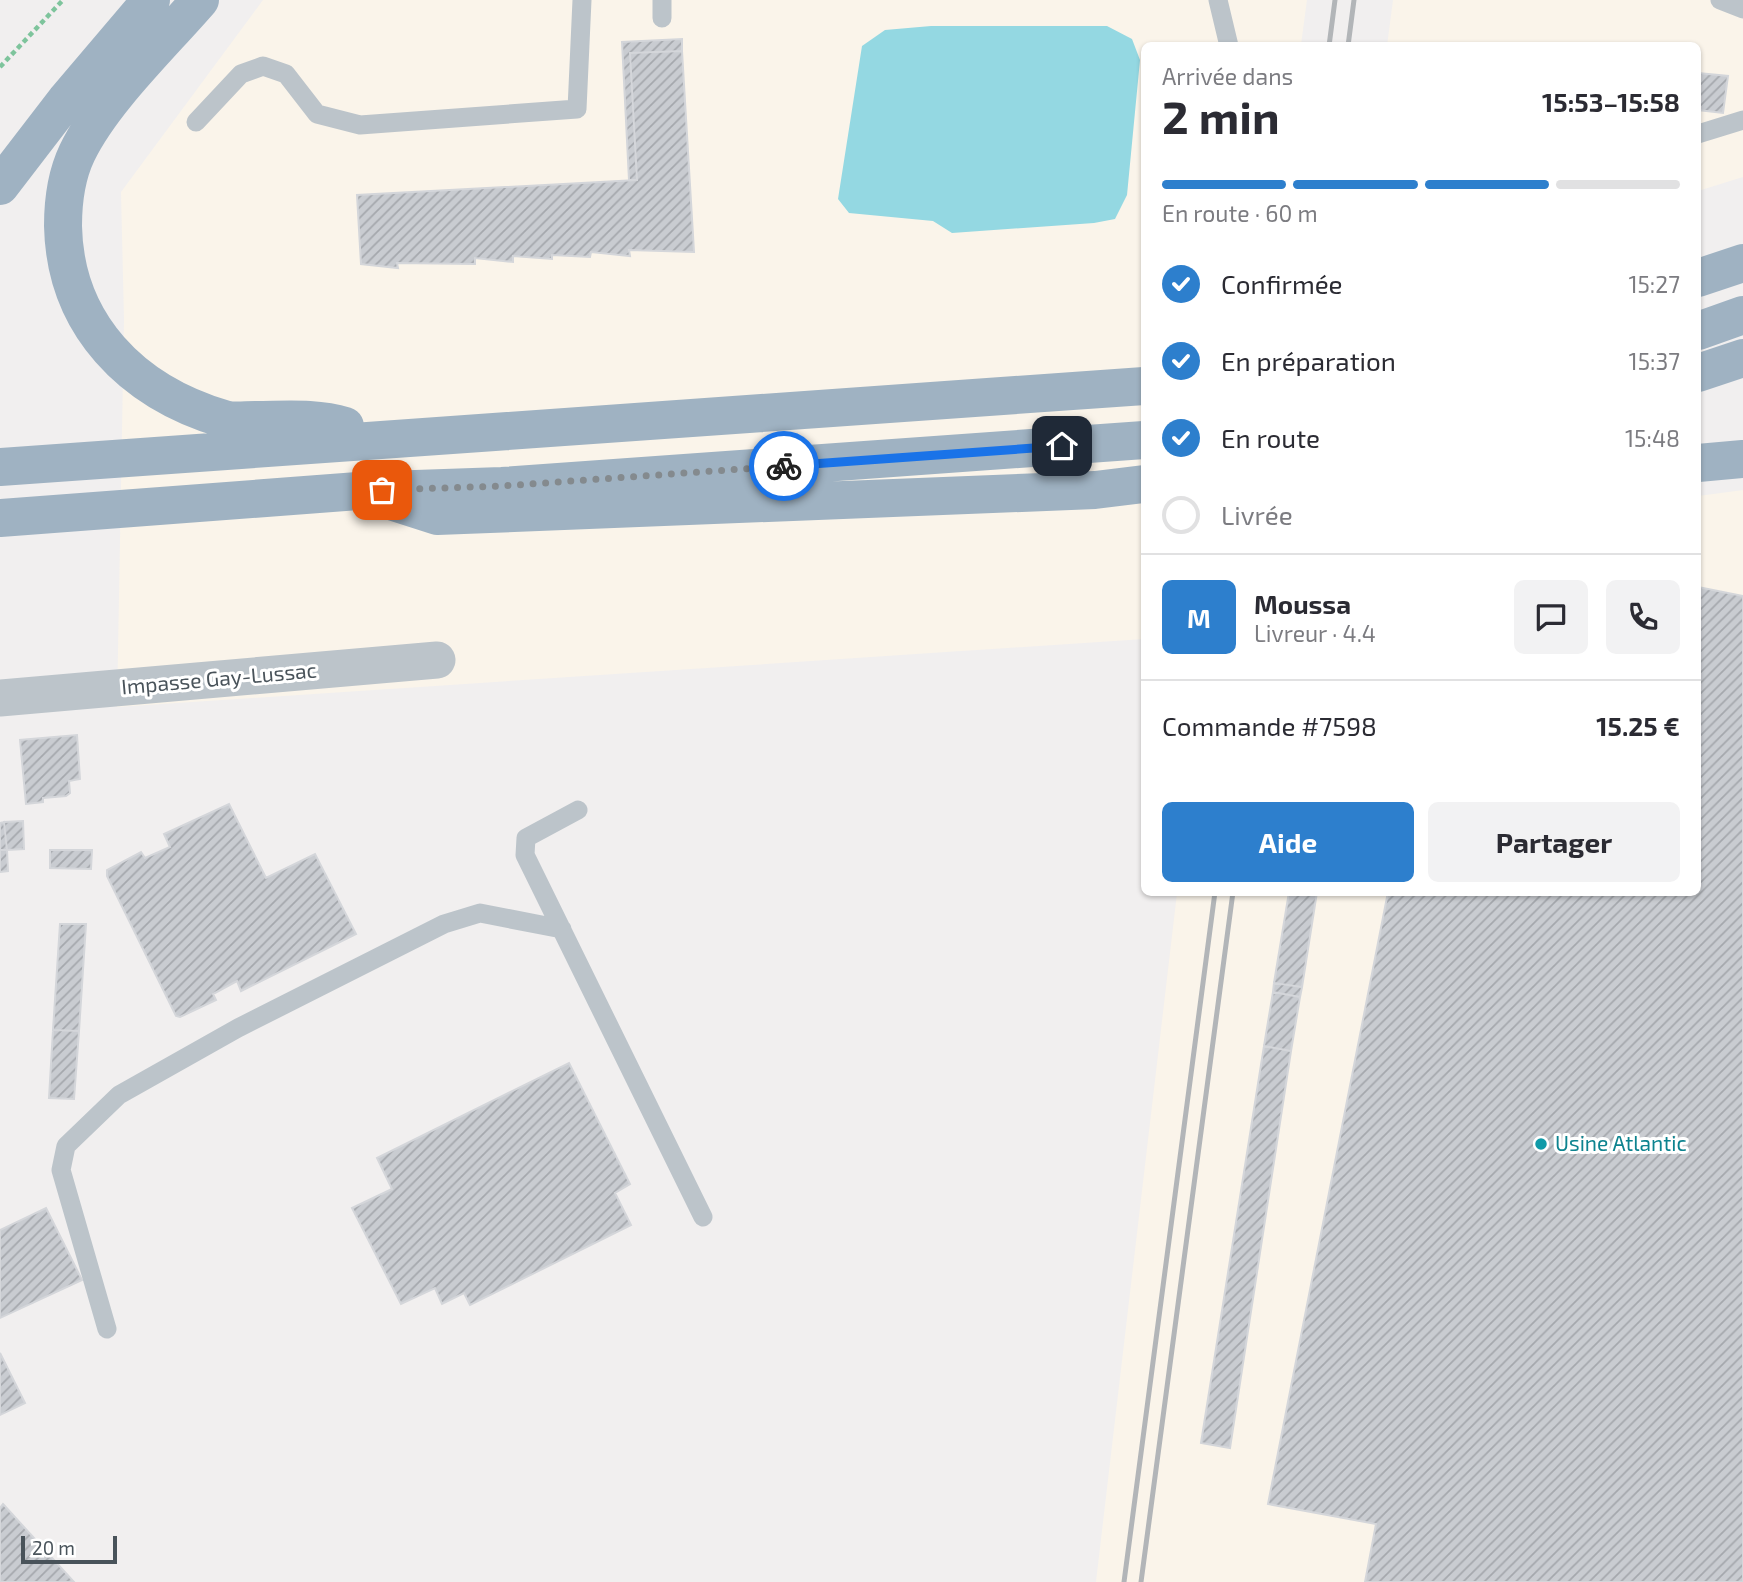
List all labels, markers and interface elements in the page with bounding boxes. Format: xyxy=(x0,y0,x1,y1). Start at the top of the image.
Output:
text: Arrivée dans xyxy=(1162,62,1293,90)
text: 15:53–15:58 xyxy=(1542,86,1680,117)
text: 2 min xyxy=(1162,88,1280,143)
text: En route · 60 m xyxy=(1162,199,1318,227)
icon: check xyxy=(1162,265,1200,303)
text: Confirmée xyxy=(1221,268,1343,299)
text: 15:27 xyxy=(1628,270,1680,298)
icon: check xyxy=(1162,342,1200,380)
text: En préparation xyxy=(1221,345,1396,376)
text: 15:37 xyxy=(1629,347,1680,375)
pin xyxy=(1032,416,1092,476)
icon: check xyxy=(1162,419,1200,457)
text: En route xyxy=(1221,422,1320,453)
text: 15:48 xyxy=(1625,424,1680,452)
icon: home xyxy=(1043,427,1081,465)
courier xyxy=(749,431,819,501)
icon: bike xyxy=(765,447,803,485)
pin xyxy=(352,460,412,520)
icon: bag xyxy=(363,471,401,509)
text: Livrée xyxy=(1221,499,1293,530)
button: chat xyxy=(1514,580,1588,654)
button: phone xyxy=(1606,580,1680,654)
text: Moussa xyxy=(1254,588,1351,619)
text: M xyxy=(1187,602,1211,633)
text: Livreur · 4.4 xyxy=(1254,619,1376,647)
street label: Impasse Gay-Lussac xyxy=(120,657,318,699)
text: Commande #7598 xyxy=(1162,710,1377,741)
text: 15.25 € xyxy=(1596,710,1680,741)
button: Aide xyxy=(1162,802,1414,882)
button: Partager xyxy=(1428,802,1680,882)
place label: Usine Atlantic xyxy=(1555,1130,1687,1155)
marker: Usine Atlantic xyxy=(1533,1136,1549,1152)
scale bar xyxy=(21,1533,117,1565)
text: 20 m xyxy=(32,1536,75,1559)

